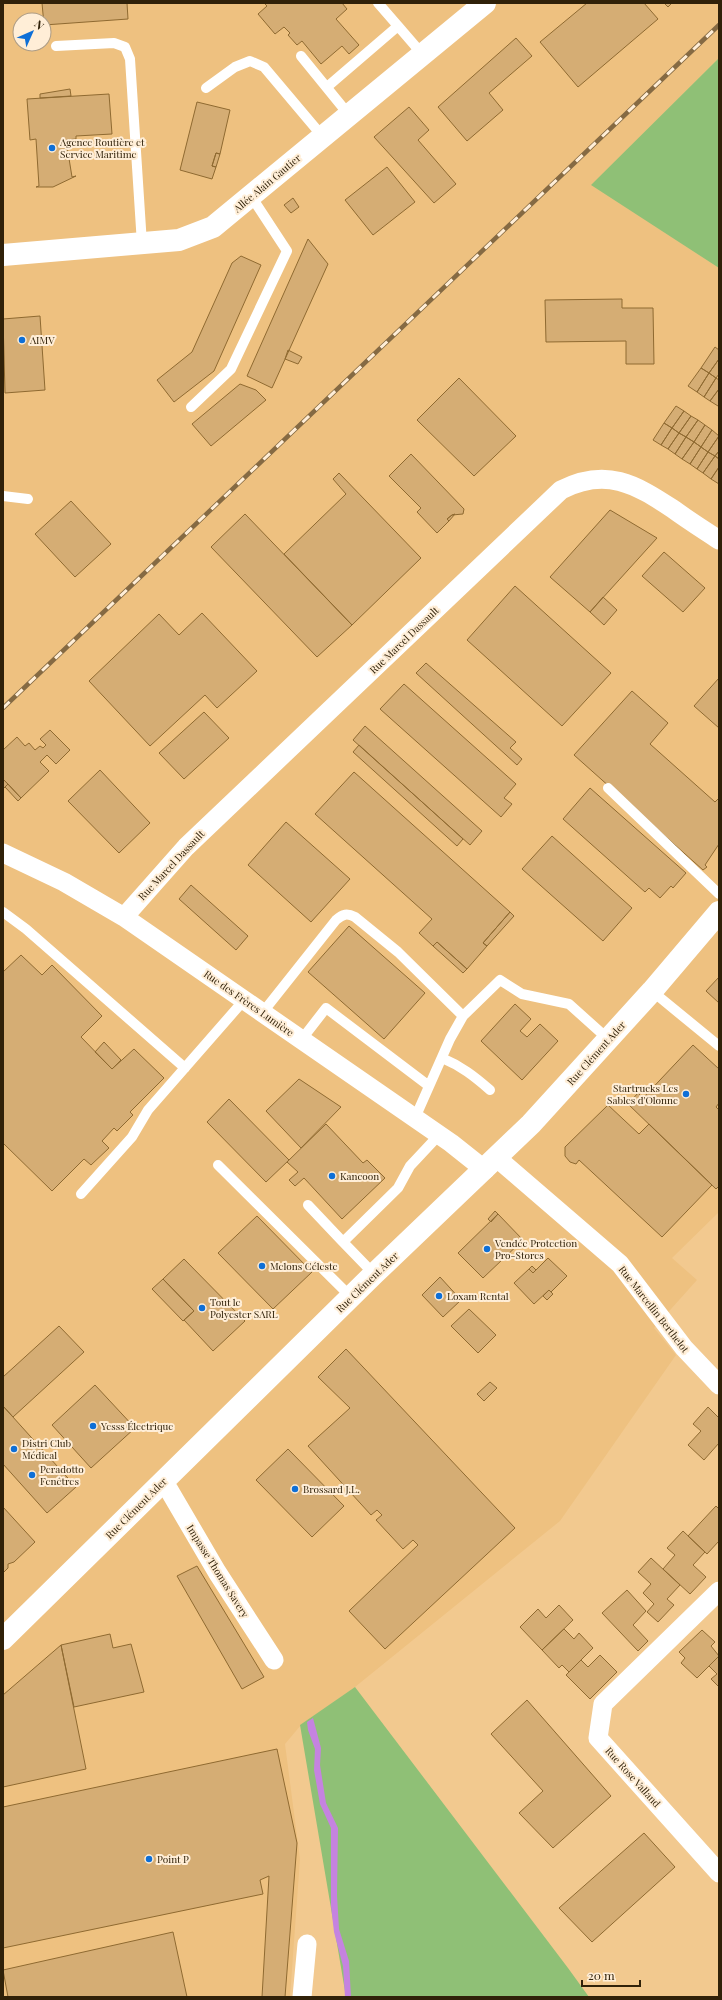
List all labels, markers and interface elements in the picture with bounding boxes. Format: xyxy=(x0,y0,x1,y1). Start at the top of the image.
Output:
north arrow xyxy=(12,12,52,52)
text: N xyxy=(31,16,48,33)
place label: Agence Routière et Service Maritime xyxy=(59,135,145,161)
marker: Agence Routière et Service Maritime xyxy=(47,143,57,153)
street label: Allée Alain Gautier xyxy=(230,150,304,216)
place label: AIMV xyxy=(29,333,55,347)
marker: AIMV xyxy=(17,335,27,345)
street label: Rue Marcel Dassault xyxy=(366,603,442,677)
street label: Rue Marcel Dassault xyxy=(135,827,208,903)
street label: Rue des Frères Lumière xyxy=(201,967,297,1039)
street label: Rue Clément Ader xyxy=(563,1018,629,1088)
place label: Startrucks Les Sables d'Olonne xyxy=(607,1081,678,1107)
marker: Startrucks Les Sables d'Olonne xyxy=(681,1089,691,1099)
place label: Kancoon xyxy=(340,1169,379,1183)
marker: Kancoon xyxy=(327,1171,337,1181)
place label: Vendée Protection Pro-Stores xyxy=(494,1236,577,1262)
marker: Vendée Protection Pro-Stores xyxy=(482,1244,492,1254)
street label: Rue Clément Ader xyxy=(333,1248,402,1315)
place label: Melons Céleste xyxy=(270,1259,338,1273)
marker: Melons Céleste xyxy=(257,1261,267,1271)
street label: Rue Marcellin Berthelot xyxy=(616,1263,693,1356)
place label: Loxam Rental xyxy=(447,1289,509,1303)
marker: Loxam Rental xyxy=(434,1291,444,1301)
place label: Tout le Polyester SARL xyxy=(210,1295,278,1321)
marker: Tout le Polyester SARL xyxy=(197,1303,207,1313)
place label: Yesss Électrique xyxy=(100,1419,173,1433)
marker: Yesss Électrique xyxy=(88,1421,98,1431)
place label: Distri Club Médical xyxy=(22,1436,72,1462)
marker: Distri Club Médical xyxy=(9,1444,19,1454)
place label: Peradotto Fenêtres xyxy=(40,1462,84,1488)
marker: Peradotto Fenêtres xyxy=(27,1470,37,1480)
street label: Rue Clément Ader xyxy=(102,1474,170,1542)
place label: Brossard J.L. xyxy=(303,1482,359,1496)
marker: Brossard J.L. xyxy=(290,1484,300,1494)
street label: Impasse Thomas Savery xyxy=(184,1522,252,1620)
street label: Rue Rose Valland xyxy=(602,1744,664,1810)
place label: Point P xyxy=(157,1852,189,1866)
marker: Point P xyxy=(144,1854,154,1864)
scale bar xyxy=(582,1962,640,1988)
text: 20 m xyxy=(588,1967,615,1983)

